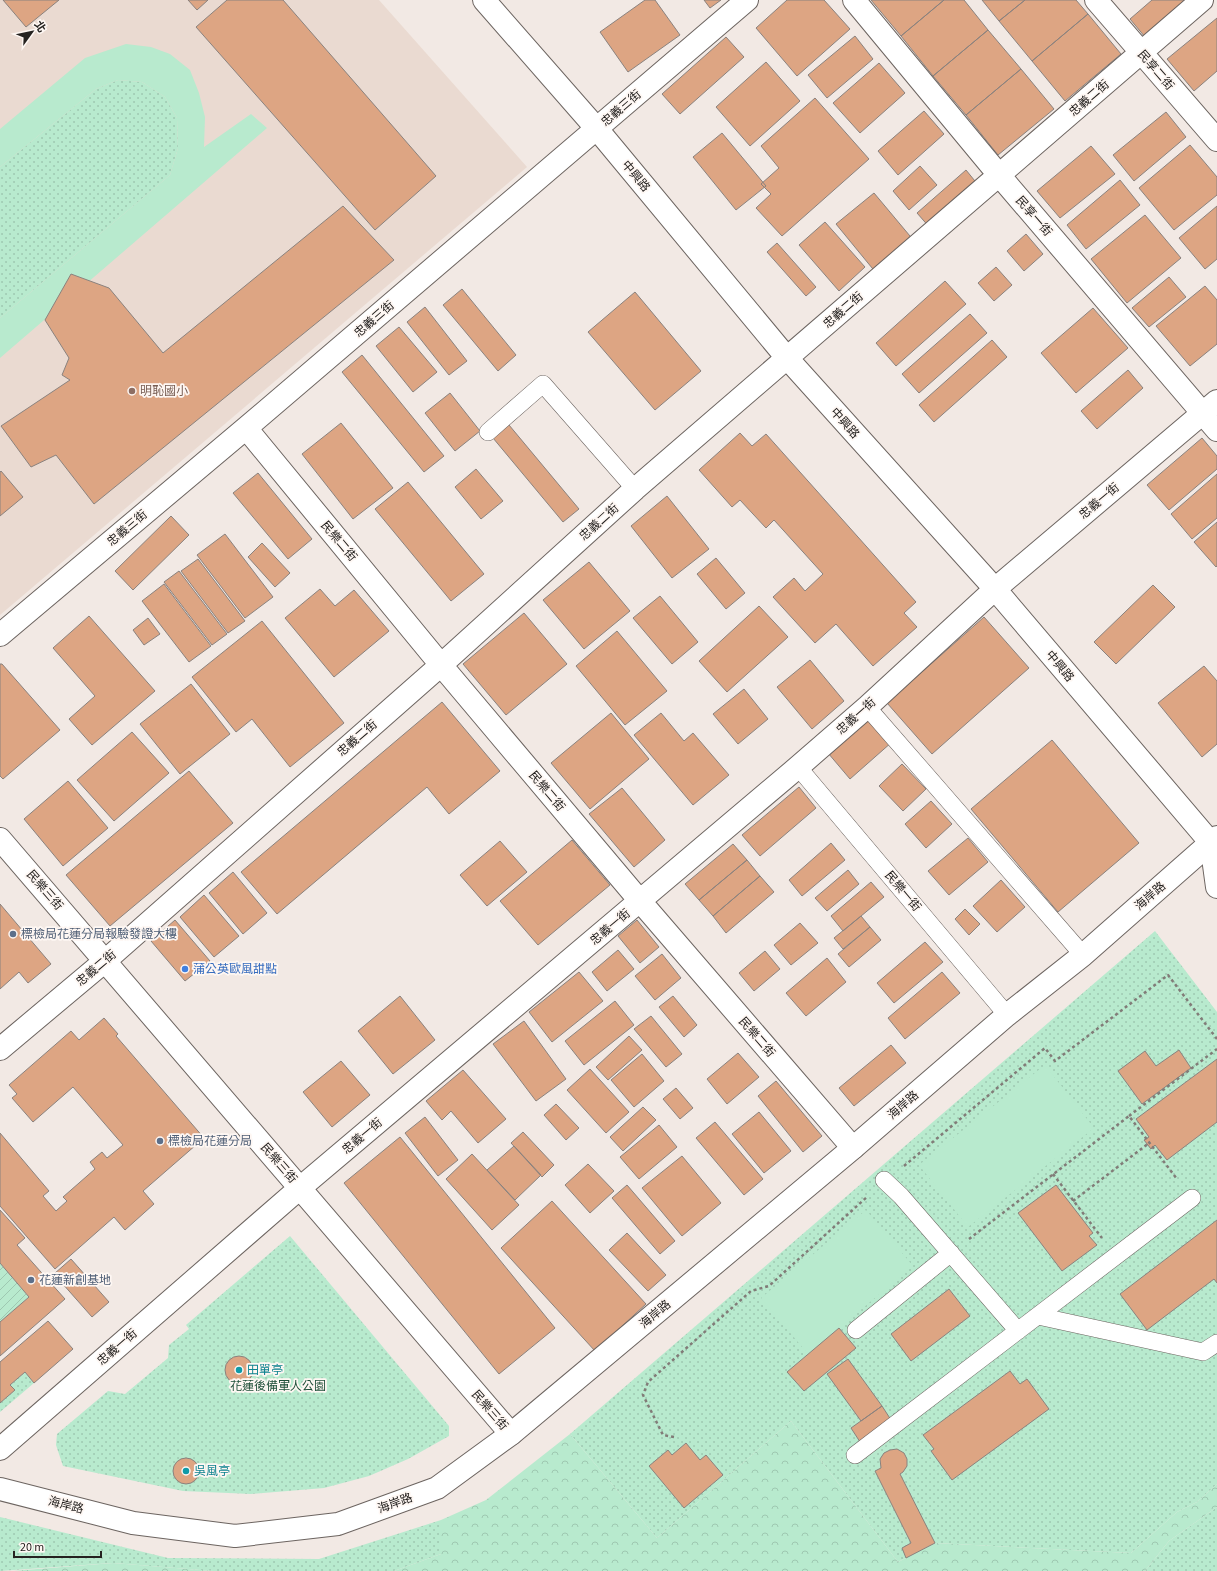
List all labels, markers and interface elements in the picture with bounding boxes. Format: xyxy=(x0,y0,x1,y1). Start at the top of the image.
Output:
north arrow xyxy=(12,12,52,52)
text: 北 xyxy=(31,18,49,36)
street label: 民享二街 xyxy=(1133,47,1178,94)
street label: 忠義二街 xyxy=(1066,76,1113,121)
street label: 忠義三街 xyxy=(598,86,645,131)
street label: 中興路 xyxy=(618,157,654,196)
street label: 民享一街 xyxy=(1011,193,1056,240)
street label: 忠義二街 xyxy=(820,288,867,333)
street label: 忠義三街 xyxy=(351,297,398,342)
place label: 明恥國小 xyxy=(140,383,188,400)
marker: 明恥國小 xyxy=(127,386,137,396)
street label: 中興路 xyxy=(826,404,863,442)
street label: 忠義一街 xyxy=(1075,479,1123,523)
street label: 忠義二街 xyxy=(576,500,623,545)
street label: 忠義三街 xyxy=(103,506,151,550)
street label: 民樂二街 xyxy=(317,517,361,565)
street label: 中興路 xyxy=(1042,647,1078,686)
street label: 忠義一街 xyxy=(833,694,880,739)
street label: 忠義二街 xyxy=(334,716,381,761)
street label: 民樂二街 xyxy=(525,767,569,815)
street label: 民樂三街 xyxy=(22,867,67,914)
street label: 民樂一街 xyxy=(881,867,925,915)
street label: 海岸路 xyxy=(1131,878,1169,915)
street label: 忠義一街 xyxy=(586,905,634,949)
place label: 標檢局花蓮分局報驗發證大樓 xyxy=(21,926,177,943)
marker: 標檢局花蓮分局報驗發證大樓 xyxy=(8,929,18,939)
street label: 忠義二街 xyxy=(72,946,120,990)
place label: 蒲公英歐風甜點 xyxy=(193,961,277,978)
marker: 蒲公英歐風甜點 xyxy=(180,964,190,974)
street label: 民樂二街 xyxy=(734,1014,779,1061)
street label: 海岸路 xyxy=(884,1087,922,1124)
street label: 忠義一街 xyxy=(338,1114,386,1158)
place label: 標檢局花蓮分局 xyxy=(168,1133,252,1150)
marker: 標檢局花蓮分局 xyxy=(155,1136,165,1146)
street label: 民樂三街 xyxy=(256,1140,301,1187)
place label: 花蓮新創基地 xyxy=(39,1272,111,1289)
marker: 花蓮新創基地 xyxy=(26,1275,36,1285)
street label: 海岸路 xyxy=(636,1296,675,1332)
street label: 忠義一街 xyxy=(94,1325,141,1370)
place label: 田單亭 xyxy=(247,1362,283,1379)
marker: 田單亭 xyxy=(234,1365,244,1375)
park label: 花蓮後備軍人公園 xyxy=(230,1378,326,1395)
street label: 民樂三街 xyxy=(467,1387,512,1434)
place label: 吳風亭 xyxy=(194,1463,230,1480)
marker: 吳風亭 xyxy=(181,1466,191,1476)
street label: 海岸路 xyxy=(375,1489,415,1518)
street label: 海岸路 xyxy=(46,1493,85,1518)
scale bar xyxy=(14,1533,101,1559)
text: 20 m xyxy=(20,1539,44,1556)

